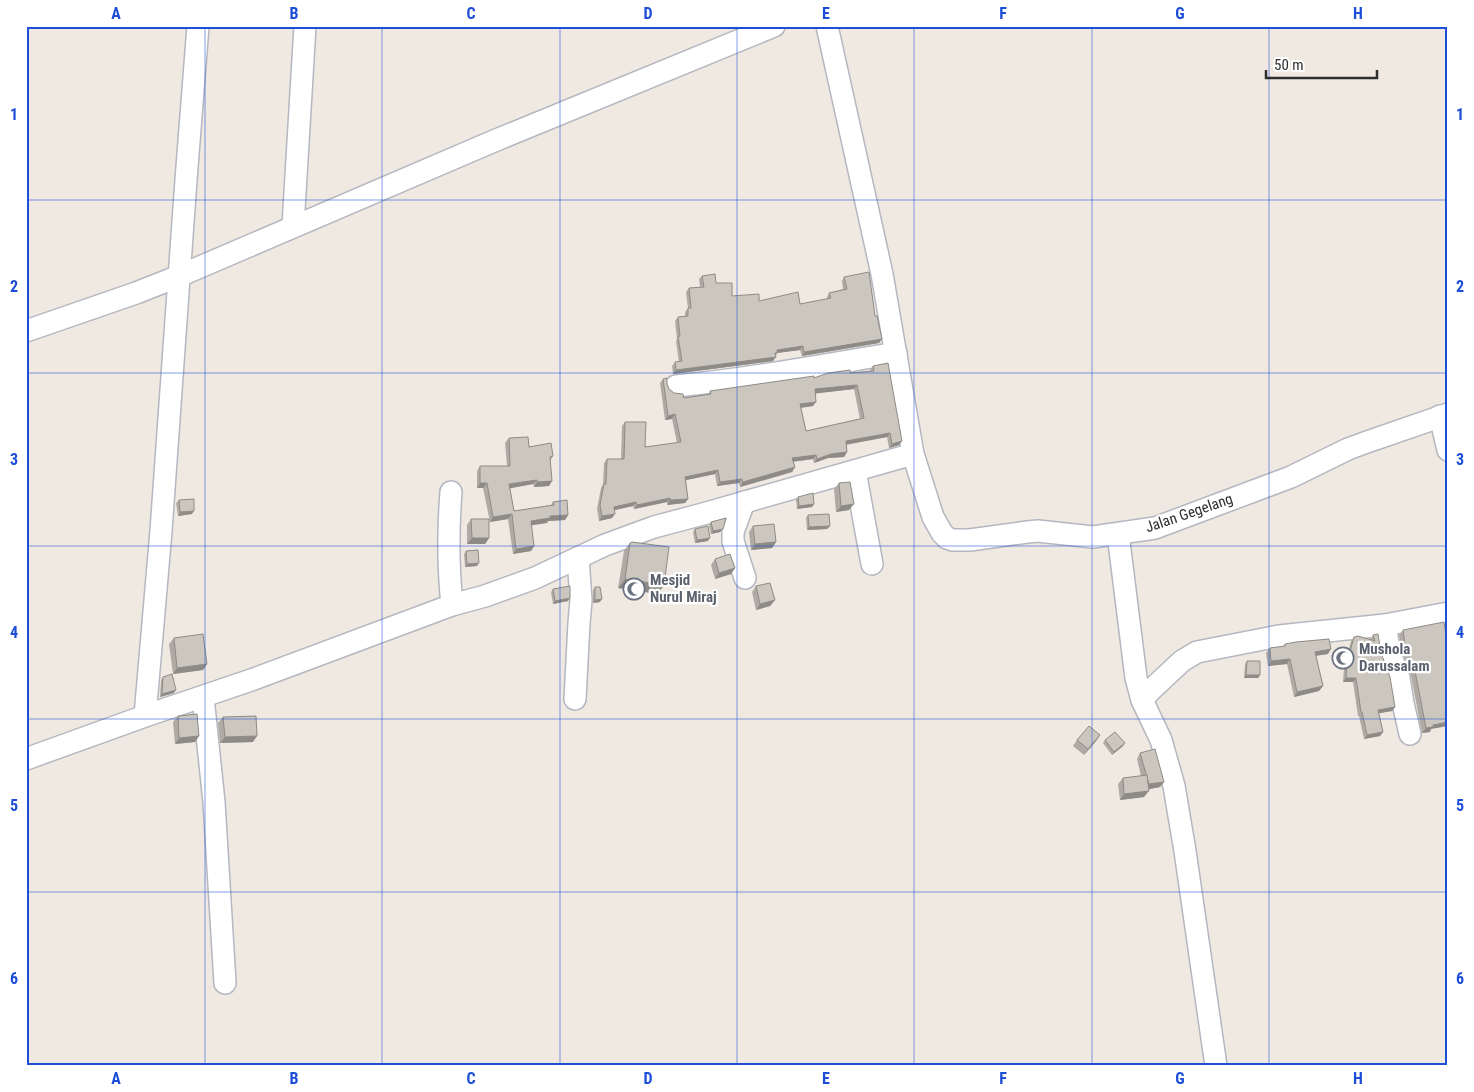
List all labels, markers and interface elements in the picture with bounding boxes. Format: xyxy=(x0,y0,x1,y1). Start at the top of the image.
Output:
text: A xyxy=(111,4,121,23)
text: B xyxy=(290,4,299,23)
text: C xyxy=(466,4,476,23)
text: D xyxy=(643,4,653,23)
text: E xyxy=(822,4,830,23)
text: F xyxy=(999,4,1007,23)
text: G xyxy=(1175,4,1185,23)
text: H xyxy=(1353,4,1363,23)
scale bar xyxy=(1266,48,1378,80)
text: 50 m xyxy=(1274,56,1304,74)
text: 1 xyxy=(10,105,18,124)
text: 1 xyxy=(1456,105,1464,124)
text: 2 xyxy=(10,277,18,296)
text: 2 xyxy=(1456,277,1464,296)
text: 3 xyxy=(10,450,18,469)
text: 3 xyxy=(1456,450,1464,469)
street label: Jalan Gegelang xyxy=(1143,490,1235,536)
place label: Mesjid Nurul Miraj xyxy=(650,571,717,606)
mosque icon: Mesjid Nurul Miraj xyxy=(622,577,646,601)
text: 4 xyxy=(10,623,18,642)
text: 4 xyxy=(1456,623,1464,642)
place label: Mushola Darussalam xyxy=(1359,640,1430,675)
mosque icon: Mushola Darussalam xyxy=(1331,646,1355,670)
text: 5 xyxy=(10,796,18,815)
text: 5 xyxy=(1456,796,1464,815)
text: 6 xyxy=(10,969,18,988)
text: 6 xyxy=(1456,969,1464,988)
text: A xyxy=(111,1069,121,1088)
text: B xyxy=(290,1069,299,1088)
text: C xyxy=(466,1069,476,1088)
text: D xyxy=(643,1069,653,1088)
text: E xyxy=(822,1069,830,1088)
text: F xyxy=(999,1069,1007,1088)
text: G xyxy=(1175,1069,1185,1088)
text: H xyxy=(1353,1069,1363,1088)

